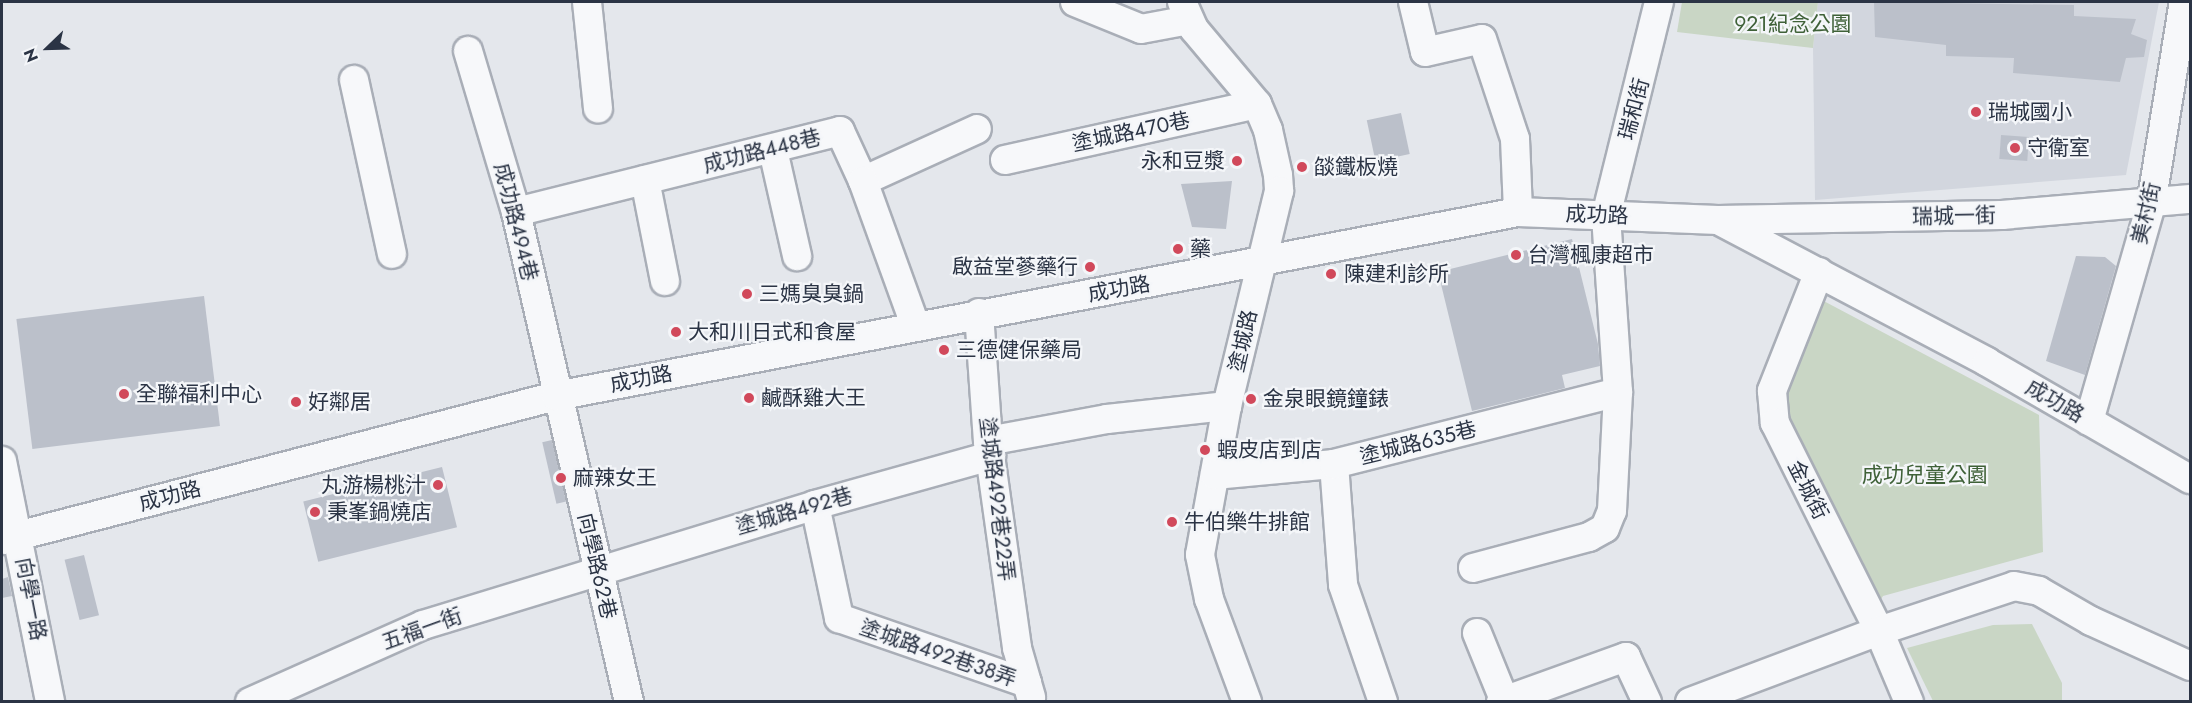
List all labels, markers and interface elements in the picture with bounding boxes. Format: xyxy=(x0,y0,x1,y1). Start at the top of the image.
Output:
park label: 921紀念公園 xyxy=(1734,11,1852,37)
north arrow xyxy=(18,18,78,78)
text: N xyxy=(18,45,44,66)
street label: 瑞和街 xyxy=(1614,75,1654,143)
place label: 瑞城國小 xyxy=(1988,99,2072,125)
marker: 瑞城國小 xyxy=(1969,105,1983,119)
street label: 塗城路470巷 xyxy=(1070,107,1192,157)
street label: 成功路448巷 xyxy=(701,124,823,178)
place label: 守衛室 xyxy=(2027,135,2090,161)
marker: 守衛室 xyxy=(2008,141,2022,155)
place label: 永和豆漿 xyxy=(1141,148,1225,174)
marker: 永和豆漿 xyxy=(1230,154,1244,168)
place label: 燄鐵板燒 xyxy=(1314,154,1398,180)
street label: 成功路494巷 xyxy=(489,160,543,284)
marker: 燄鐵板燒 xyxy=(1295,160,1309,174)
street label: 美村街 xyxy=(2127,179,2165,247)
street label: 成功路 xyxy=(1565,201,1629,229)
street label: 瑞城一街 xyxy=(1912,203,1996,229)
place label: 藥 xyxy=(1190,236,1211,262)
marker: 藥 xyxy=(1171,242,1185,256)
place label: 台灣楓康超市 xyxy=(1528,242,1654,268)
marker: 台灣楓康超市 xyxy=(1509,248,1523,262)
place label: 啟益堂蔘藥行 xyxy=(952,254,1078,280)
marker: 啟益堂蔘藥行 xyxy=(1083,260,1097,274)
place label: 陳建利診所 xyxy=(1344,261,1449,287)
marker: 陳建利診所 xyxy=(1322,265,1340,283)
street label: 成功路 xyxy=(1086,271,1152,307)
place label: 三媽臭臭鍋 xyxy=(759,281,864,307)
marker: 三媽臭臭鍋 xyxy=(740,287,754,301)
street label: 塗城路 xyxy=(1224,307,1262,375)
place label: 大和川日式和食屋 xyxy=(688,319,856,345)
marker: 大和川日式和食屋 xyxy=(669,325,683,339)
place label: 三德健保藥局 xyxy=(956,337,1082,363)
marker: 三德健保藥局 xyxy=(937,343,951,357)
street label: 成功路 xyxy=(608,361,674,397)
street label: 成功路 xyxy=(2021,374,2089,428)
place label: 全聯福利中心 xyxy=(136,381,262,407)
place label: 鹹酥雞大王 xyxy=(761,385,866,411)
place label: 金泉眼鏡鐘錶 xyxy=(1263,386,1389,412)
marker: 全聯福利中心 xyxy=(117,387,131,401)
place label: 好鄰居 xyxy=(308,389,371,415)
marker: 鹹酥雞大王 xyxy=(742,391,756,405)
marker: 金泉眼鏡鐘錶 xyxy=(1244,392,1258,406)
marker: 好鄰居 xyxy=(289,395,303,409)
street label: 塗城路492巷22弄 xyxy=(974,415,1020,583)
street label: 塗城路635巷 xyxy=(1357,416,1479,470)
place label: 蝦皮店到店 xyxy=(1217,437,1322,463)
marker: 蝦皮店到店 xyxy=(1198,443,1212,457)
street label: 金城街 xyxy=(1782,456,1834,524)
park label: 成功兒童公園 xyxy=(1862,462,1988,488)
place label: 麻辣女王 xyxy=(573,465,657,491)
marker: 麻辣女王 xyxy=(554,471,568,485)
place label: 丸游楊桃汁 xyxy=(321,472,426,498)
street label: 成功路 xyxy=(136,476,204,516)
marker: 丸游楊桃汁 xyxy=(431,478,445,492)
street label: 塗城路492巷 xyxy=(733,482,855,540)
place label: 秉峯鍋燒店 xyxy=(327,499,432,525)
marker: 秉峯鍋燒店 xyxy=(308,505,322,519)
place label: 牛伯樂牛排館 xyxy=(1184,509,1310,535)
street label: 向學路62巷 xyxy=(573,511,621,621)
marker: 牛伯樂牛排館 xyxy=(1165,515,1179,529)
street label: 向學一路 xyxy=(11,555,51,643)
street label: 五福一街 xyxy=(378,603,466,655)
street label: 塗城路492巷38弄 xyxy=(856,614,1020,692)

